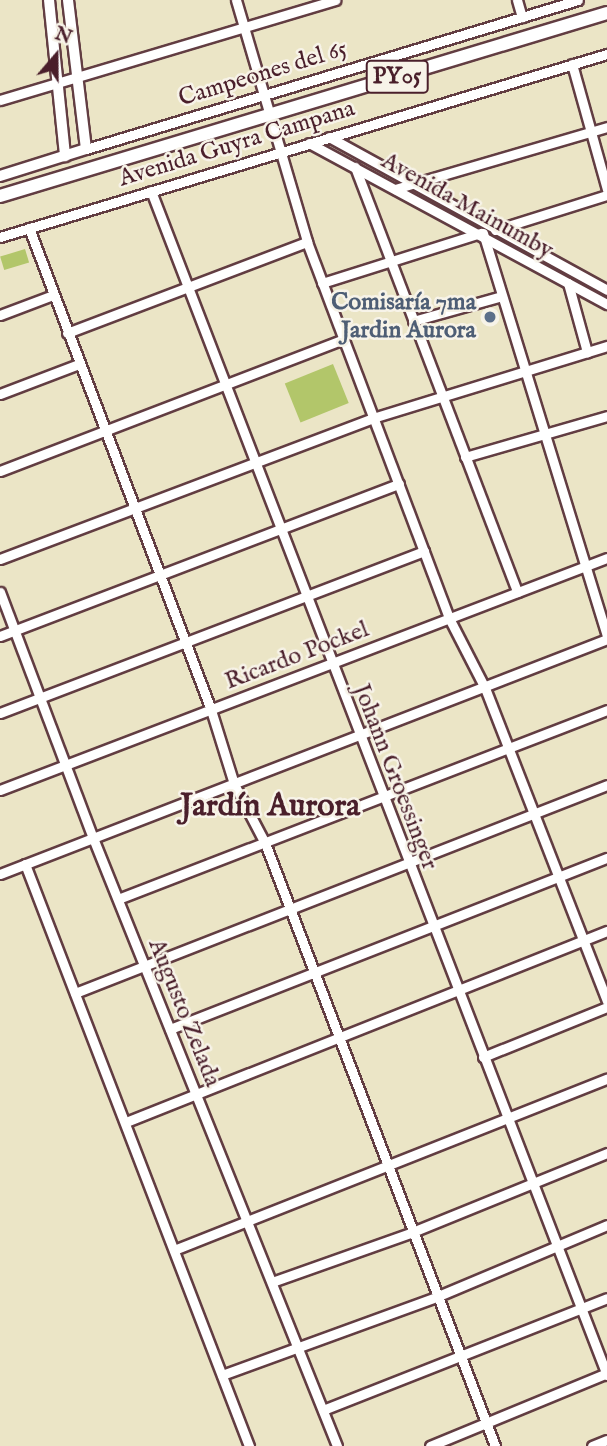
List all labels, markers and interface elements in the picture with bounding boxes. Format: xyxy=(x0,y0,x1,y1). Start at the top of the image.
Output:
north arrow xyxy=(21,21,91,91)
text: N xyxy=(51,22,75,50)
street label: Campeones del 65 xyxy=(175,35,351,113)
road number: PY05 xyxy=(366,58,428,96)
street label: Avenida Guyra Campana xyxy=(116,94,358,194)
street label: Avenida Mainumby xyxy=(376,147,558,265)
place label: Comisaría 7ma Jardin Aurora xyxy=(331,289,476,345)
marker: Comisaría 7ma Jardin Aurora xyxy=(482,309,498,325)
street label: Ricardo Pockel xyxy=(221,615,373,697)
street label: Johann Groessinger xyxy=(346,680,444,874)
district label: Jardín Aurora xyxy=(180,788,360,826)
street label: Augusto Zelada xyxy=(141,935,227,1091)

